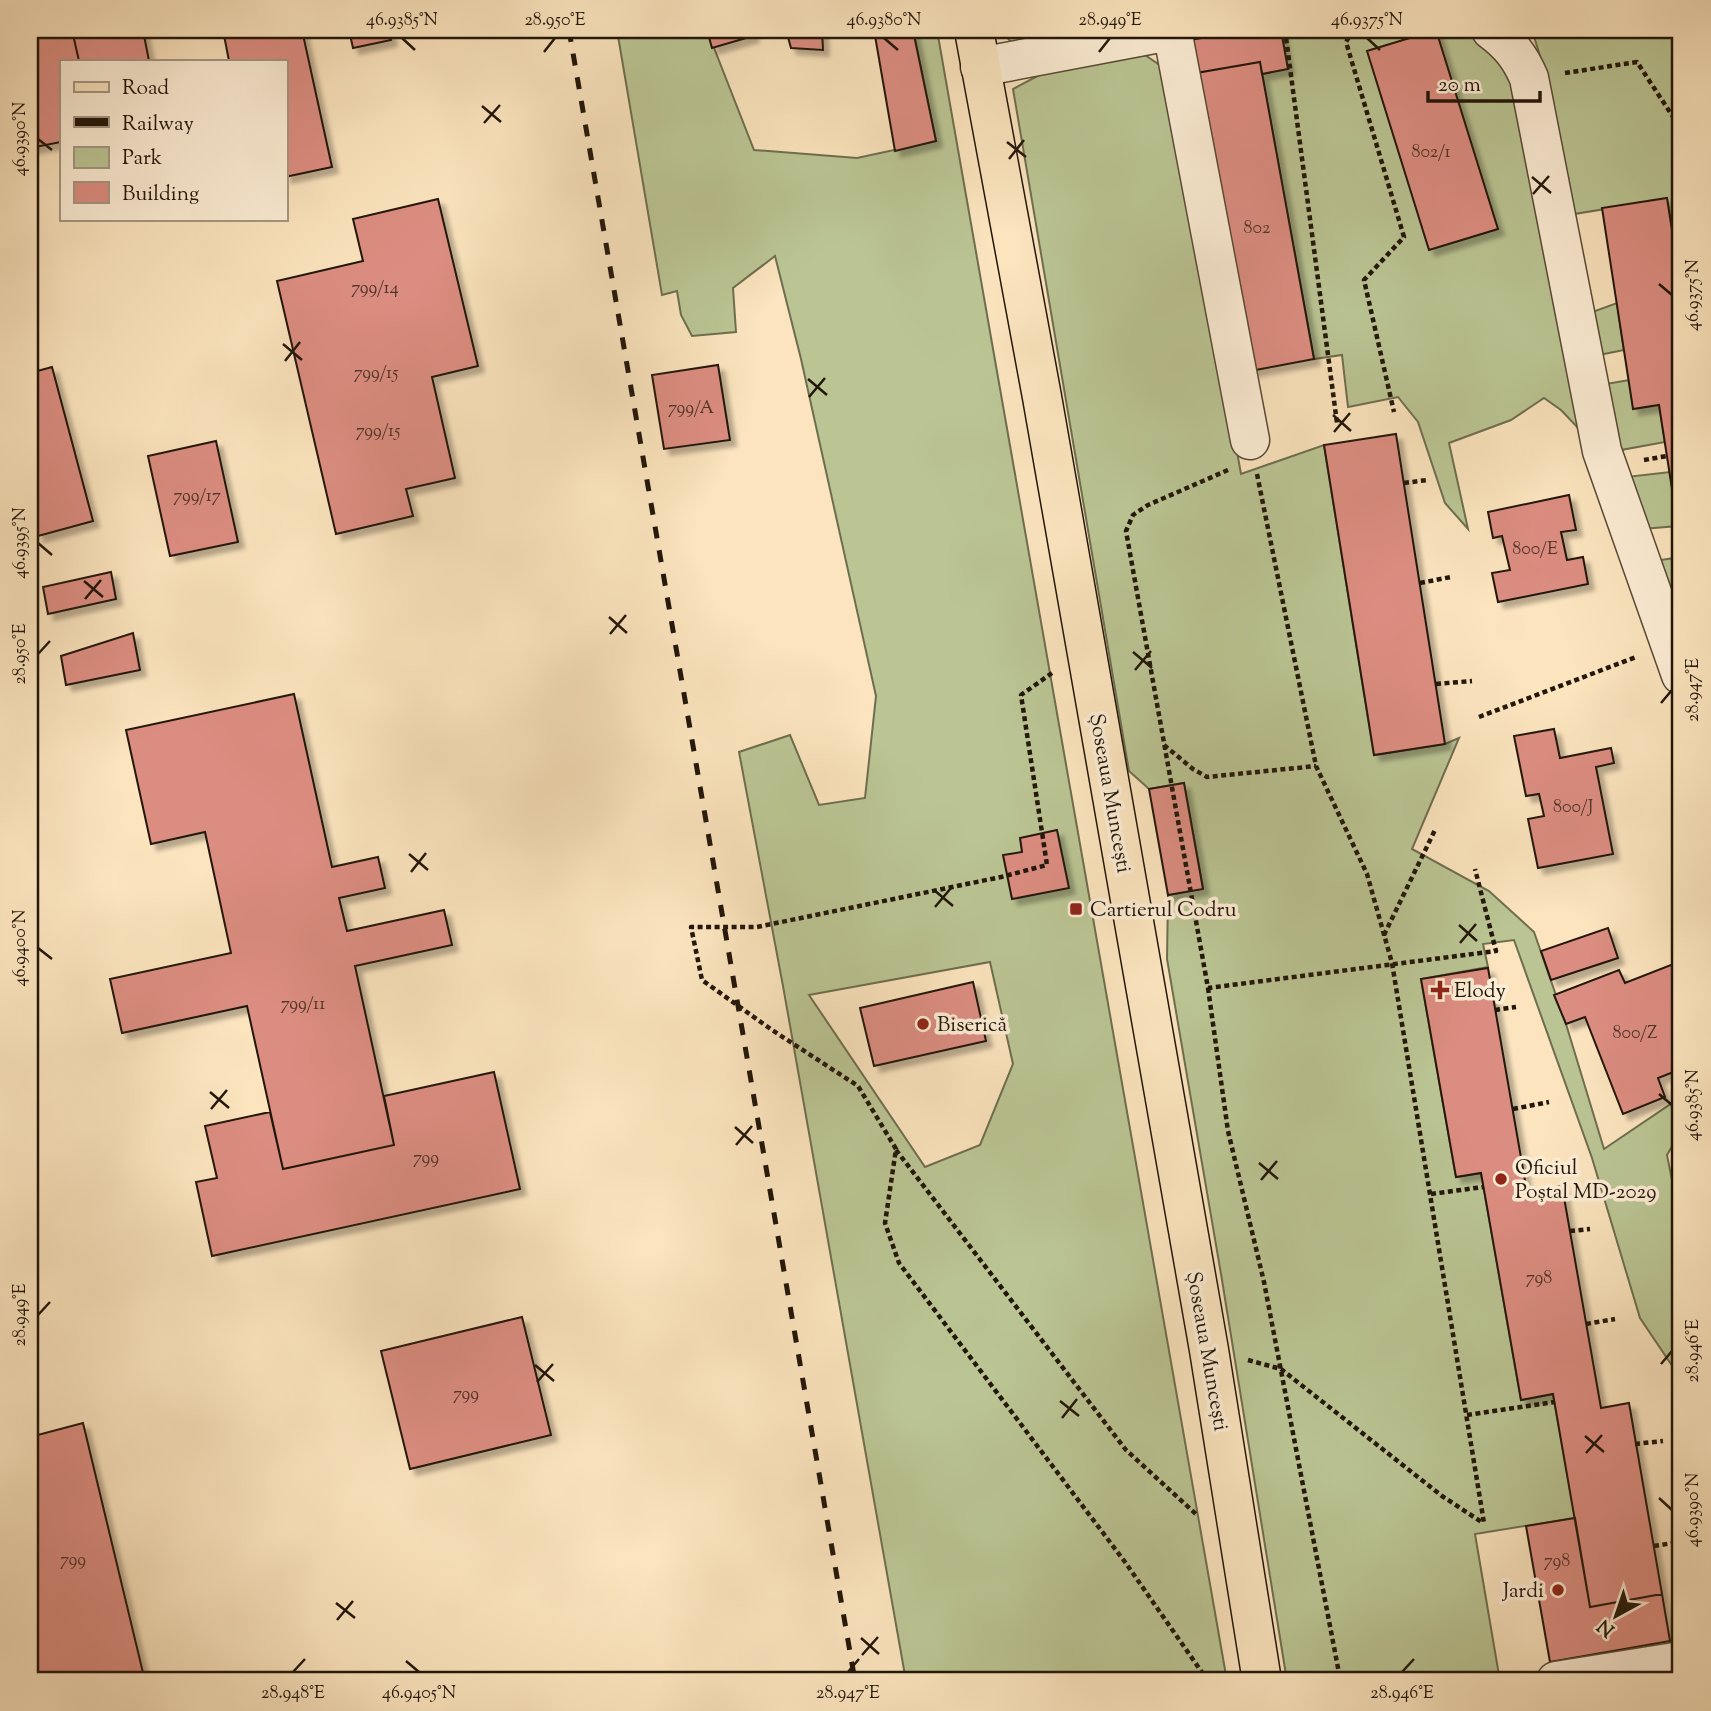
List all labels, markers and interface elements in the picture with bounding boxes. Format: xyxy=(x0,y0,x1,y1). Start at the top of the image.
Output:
text: 46.9385°N xyxy=(366,8,438,34)
text: 28.950°E xyxy=(524,8,586,34)
text: 46.9380°N xyxy=(847,8,921,34)
text: 28.949°E xyxy=(1079,8,1142,34)
text: 46.9375°N xyxy=(1331,8,1403,34)
legend xyxy=(60,60,287,220)
scale bar xyxy=(1428,60,1540,104)
text: 20 m xyxy=(1438,71,1481,101)
text: Road xyxy=(122,74,169,104)
text: 46.9390°N xyxy=(8,102,34,176)
text: Railway xyxy=(122,110,194,140)
house number: 802/1 xyxy=(1411,140,1451,166)
text: Park xyxy=(122,144,163,174)
text: Building xyxy=(122,180,199,210)
house number: 802 xyxy=(1244,216,1271,242)
text: 46.9375°N xyxy=(1681,259,1707,331)
house number: 799/14 xyxy=(351,276,399,302)
house number: 799/15 xyxy=(354,361,398,387)
house number: 799/A xyxy=(668,396,714,422)
house number: 799/15 xyxy=(356,419,400,445)
house number: 799/17 xyxy=(173,484,221,510)
text: 46.9395°N xyxy=(8,507,34,579)
house number: 800/E xyxy=(1512,537,1558,563)
text: 28.950°E xyxy=(8,623,34,685)
text: 28.947°E xyxy=(1681,658,1707,722)
street label: Șoseaua Muncești xyxy=(1080,711,1138,876)
house number: 800/J xyxy=(1553,795,1593,821)
place label: Cartierul Codru xyxy=(1090,896,1236,926)
marker: Cartierul Codru xyxy=(1068,901,1084,917)
text: 46.9400°N xyxy=(8,909,34,987)
place label: Elody xyxy=(1454,977,1506,1007)
marker: Elody xyxy=(1432,982,1448,998)
house number: 799/11 xyxy=(281,992,325,1018)
place label: Biserică xyxy=(937,1011,1007,1041)
marker: Biserică xyxy=(915,1016,931,1032)
house number: 800/Z xyxy=(1613,1021,1657,1047)
text: 46.9385°N xyxy=(1681,1069,1707,1141)
house number: 799 xyxy=(413,1146,439,1172)
place label: Oficiul Poștal MD-2029 xyxy=(1515,1154,1657,1208)
marker: Oficiul Poștal MD-2029 xyxy=(1493,1171,1509,1187)
house number: 798 xyxy=(1526,1266,1552,1292)
street label: Șoseaua Muncești xyxy=(1177,1269,1235,1434)
text: 28.949°E xyxy=(8,1283,34,1347)
text: 28.946°E xyxy=(1681,1319,1707,1383)
house number: 799 xyxy=(453,1382,479,1408)
text: 46.9390°N xyxy=(1681,1473,1707,1547)
house number: 799 xyxy=(60,1548,86,1574)
house number: 798 xyxy=(1544,1549,1570,1575)
place label: Jardi xyxy=(1502,1577,1544,1607)
marker: Jardi xyxy=(1550,1582,1566,1598)
north arrow xyxy=(1582,1582,1652,1652)
text: N xyxy=(1592,1612,1621,1642)
text: 28.948°E xyxy=(261,1681,325,1707)
text: 46.9405°N xyxy=(382,1681,456,1707)
text: 28.947°E xyxy=(816,1681,880,1707)
text: 28.946°E xyxy=(1370,1681,1434,1707)

